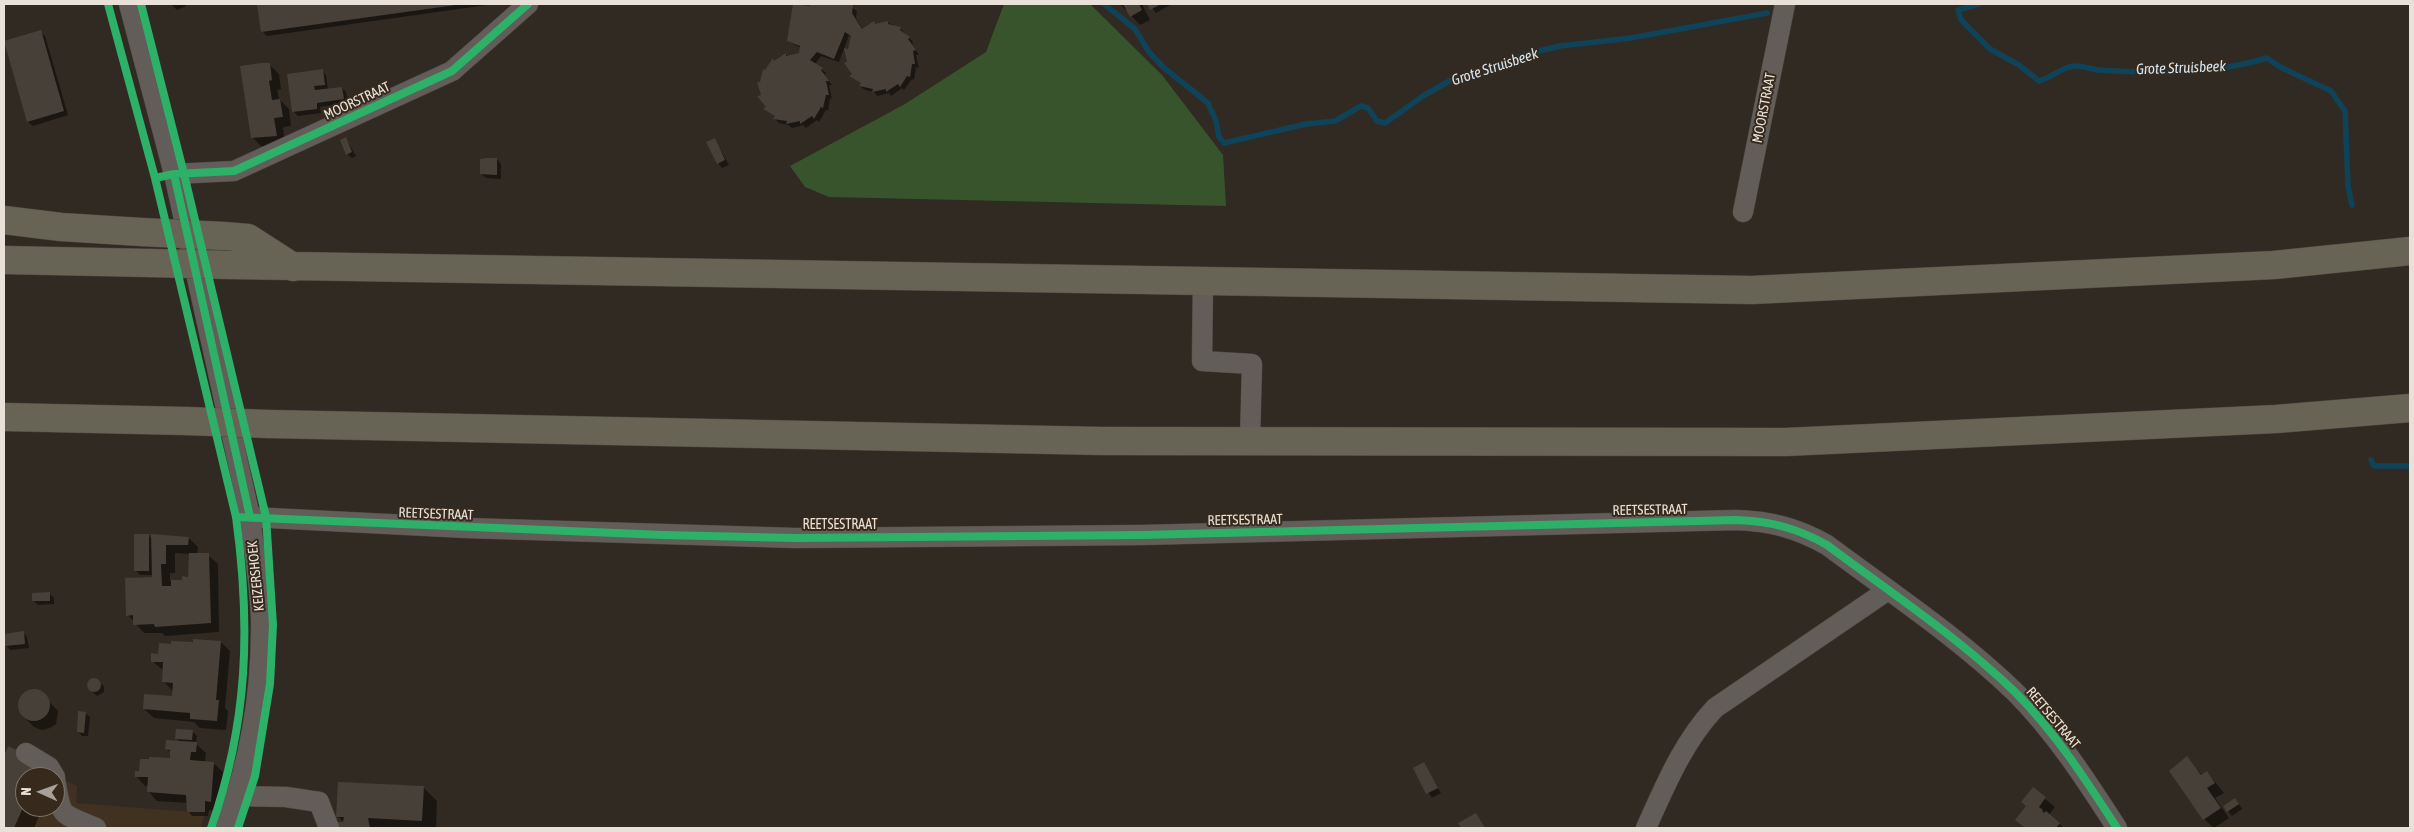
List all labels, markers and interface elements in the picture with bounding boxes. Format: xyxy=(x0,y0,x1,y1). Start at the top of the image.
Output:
water label: Grote Struisbeek xyxy=(1449,45,1541,89)
water label: Grote Struisbeek xyxy=(2136,57,2226,79)
street label: MOORSTRAAT xyxy=(1749,72,1779,144)
street label: MOORSTRAAT xyxy=(321,78,393,124)
street label: REETSESTRAAT xyxy=(1612,501,1688,519)
street label: REETSESTRAAT xyxy=(398,504,474,524)
street label: REETSESTRAAT xyxy=(1207,511,1283,529)
street label: REETSESTRAAT xyxy=(802,517,878,533)
street label: KEIZERSHOEK xyxy=(244,540,268,612)
street label: REETSESTRAAT xyxy=(2022,684,2084,752)
north arrow xyxy=(15,767,65,817)
text: N xyxy=(18,787,34,796)

